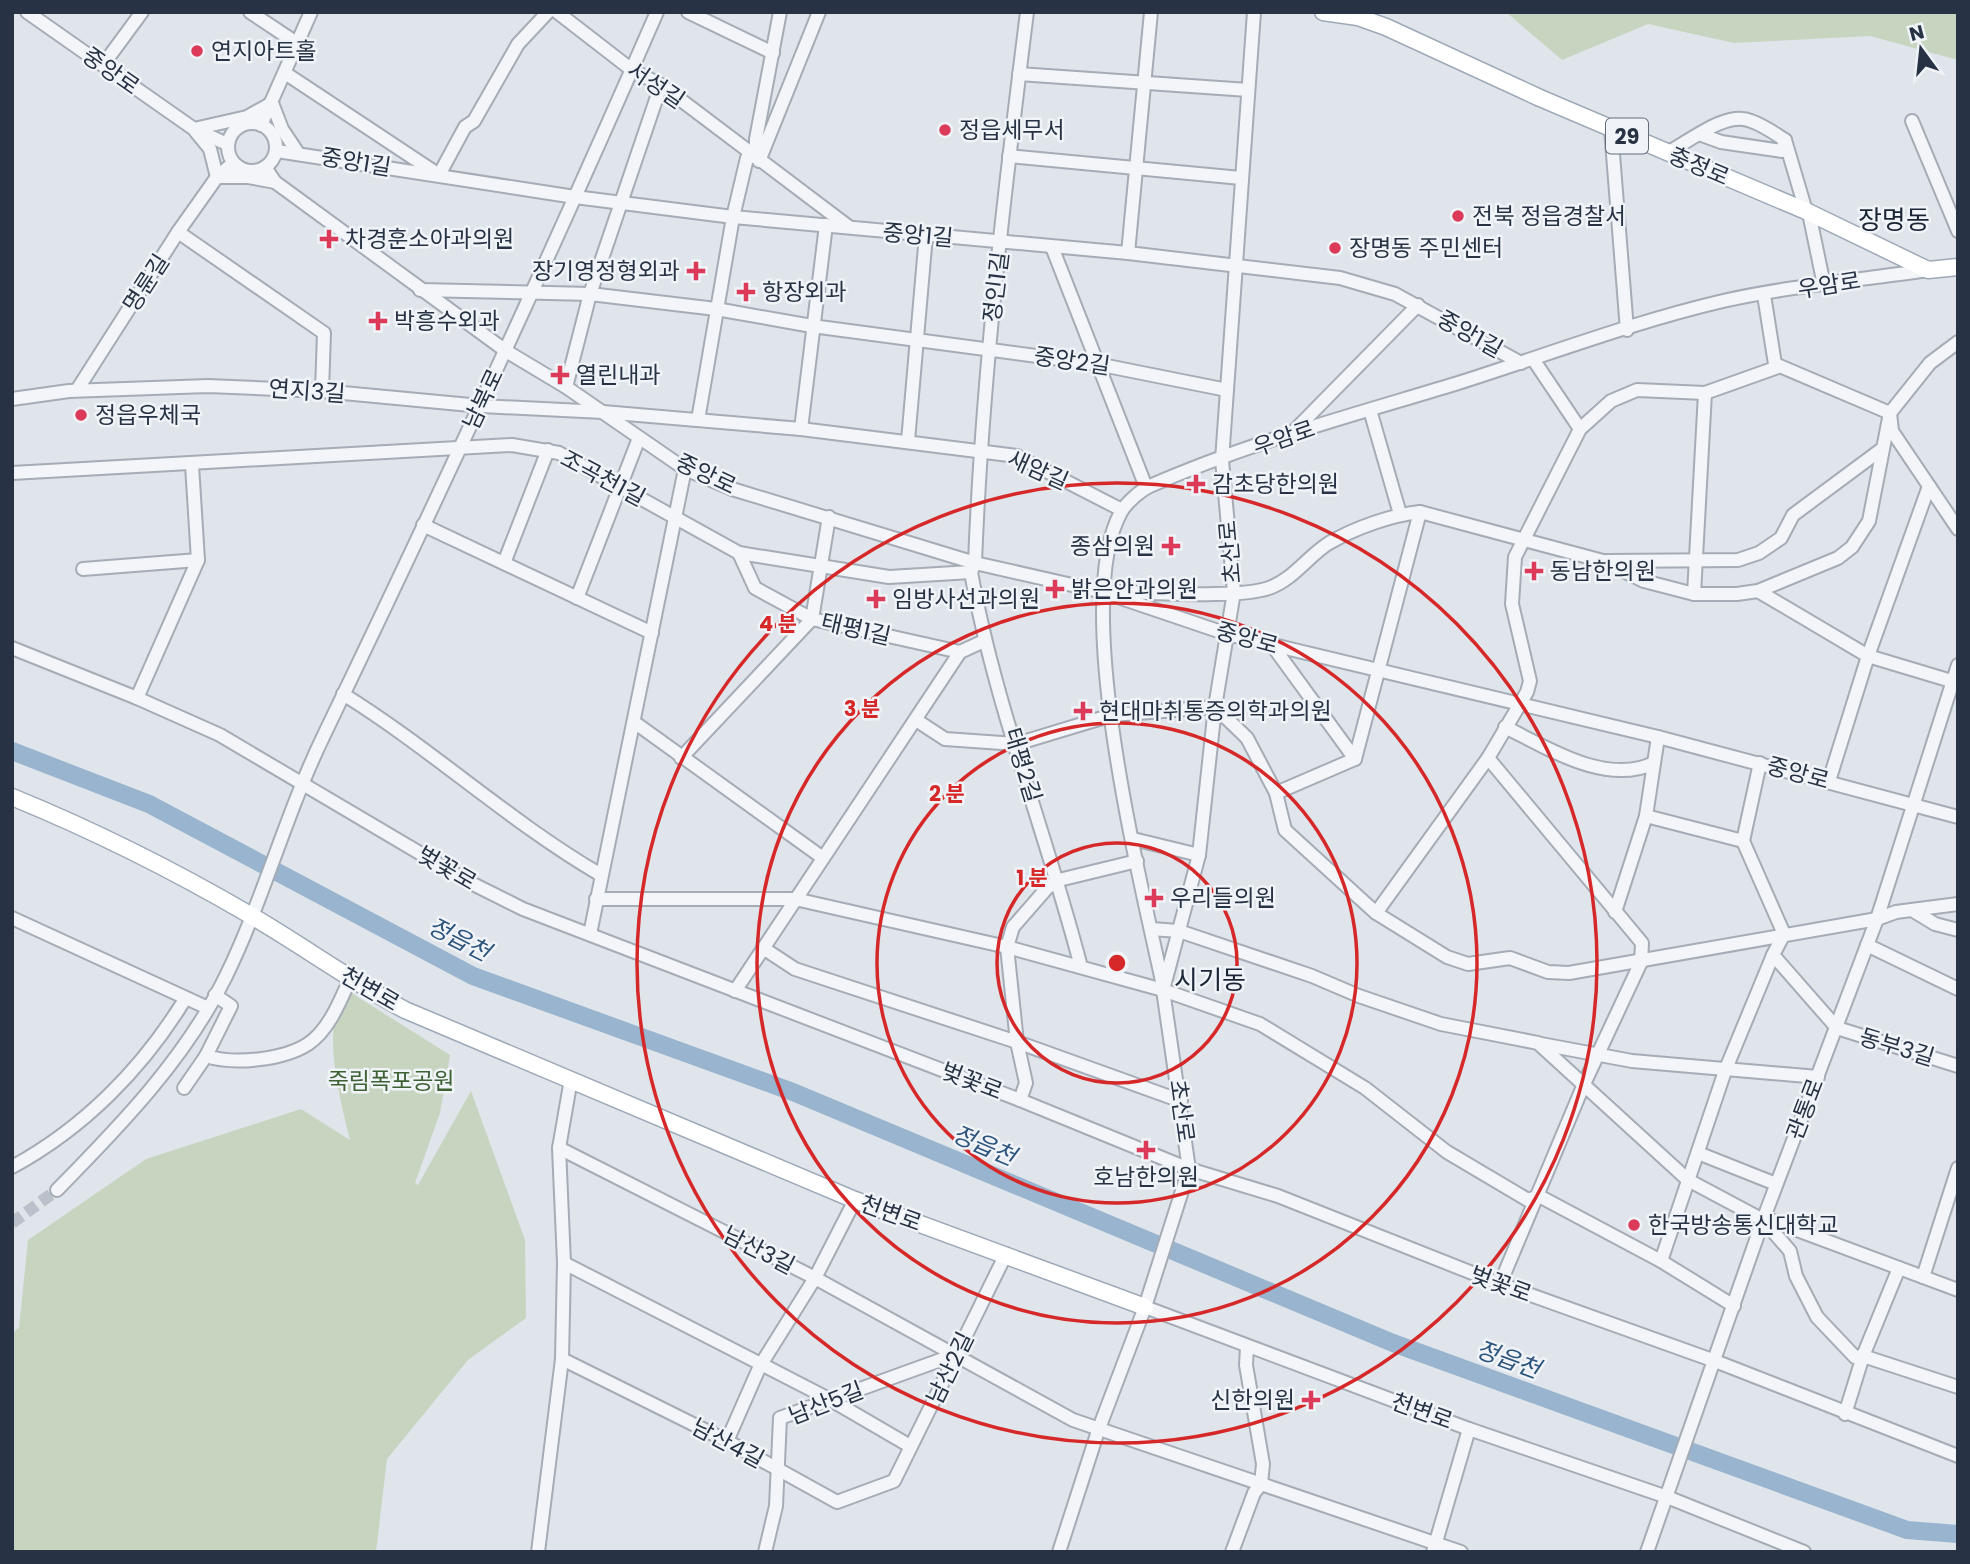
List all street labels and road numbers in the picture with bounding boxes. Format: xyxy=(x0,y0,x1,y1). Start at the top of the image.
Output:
street label: 중앙로 xyxy=(76,40,146,102)
street label: 서성길 xyxy=(621,54,691,116)
road number: 29 xyxy=(1606,118,1648,154)
street label: 충정로 xyxy=(1664,139,1734,193)
street label: 중앙1길 xyxy=(319,141,393,183)
street label: 중앙1길 xyxy=(881,216,955,254)
street label: 명륜길 xyxy=(115,248,177,318)
street label: 정인1길 xyxy=(976,250,1016,324)
street label: 우암로 xyxy=(1795,264,1863,306)
street label: 중앙1길 xyxy=(1431,303,1509,365)
street label: 중앙2길 xyxy=(1032,340,1112,382)
street label: 남북로 xyxy=(455,363,511,435)
street label: 연지3길 xyxy=(267,372,347,410)
street label: 우암로 xyxy=(1249,413,1319,463)
street label: 조곡천1길 xyxy=(555,442,651,514)
street label: 새암길 xyxy=(1002,442,1074,498)
street label: 중앙로 xyxy=(670,446,742,502)
street label: 초산로 xyxy=(1211,519,1249,585)
street label: 태평1길 xyxy=(818,605,894,653)
street label: 중앙로 xyxy=(1212,614,1282,662)
street label: 태평2길 xyxy=(996,724,1050,806)
street label: 중앙로 xyxy=(1763,749,1833,797)
street label: 벚꽃로 xyxy=(412,838,482,898)
street label: 천변로 xyxy=(335,959,405,1019)
street label: 동부3길 xyxy=(1855,1020,1939,1074)
street label: 벚꽃로 xyxy=(937,1055,1007,1107)
street label: 관통로 xyxy=(1779,1074,1831,1144)
street label: 초산로 xyxy=(1162,1077,1202,1145)
street label: 천변로 xyxy=(856,1187,926,1239)
street label: 남산3길 xyxy=(717,1218,801,1282)
street label: 벚꽃로 xyxy=(1466,1258,1536,1310)
street label: 남산2길 xyxy=(919,1327,981,1409)
street label: 남산5길 xyxy=(784,1374,868,1432)
street label: 천변로 xyxy=(1387,1385,1457,1437)
street label: 남산4길 xyxy=(686,1411,770,1475)

